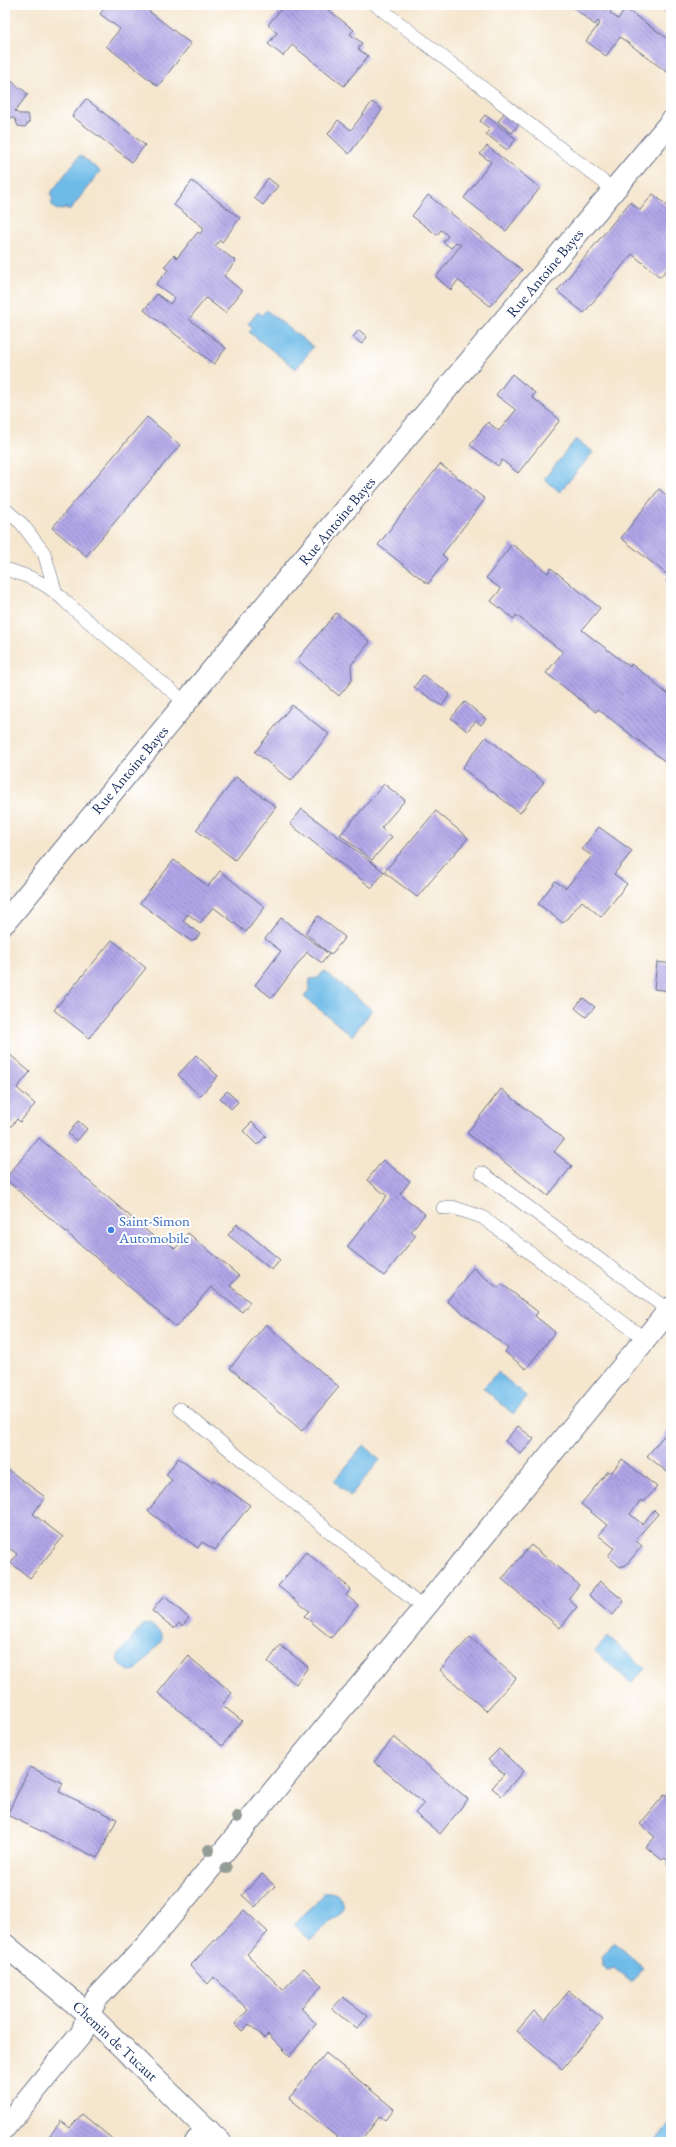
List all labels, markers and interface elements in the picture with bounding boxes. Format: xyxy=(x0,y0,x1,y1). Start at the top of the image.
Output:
street label: Rue Antoine Bayes xyxy=(502,224,587,321)
street label: Rue Antoine Bayes xyxy=(294,472,379,569)
street label: Rue Antoine Bayes xyxy=(87,721,172,818)
place label: Saint-Simon Automobile xyxy=(118,1211,190,1247)
marker: Saint-Simon Automobile xyxy=(106,1225,116,1235)
street label: Chemin de Tucaut xyxy=(69,1996,162,2085)

